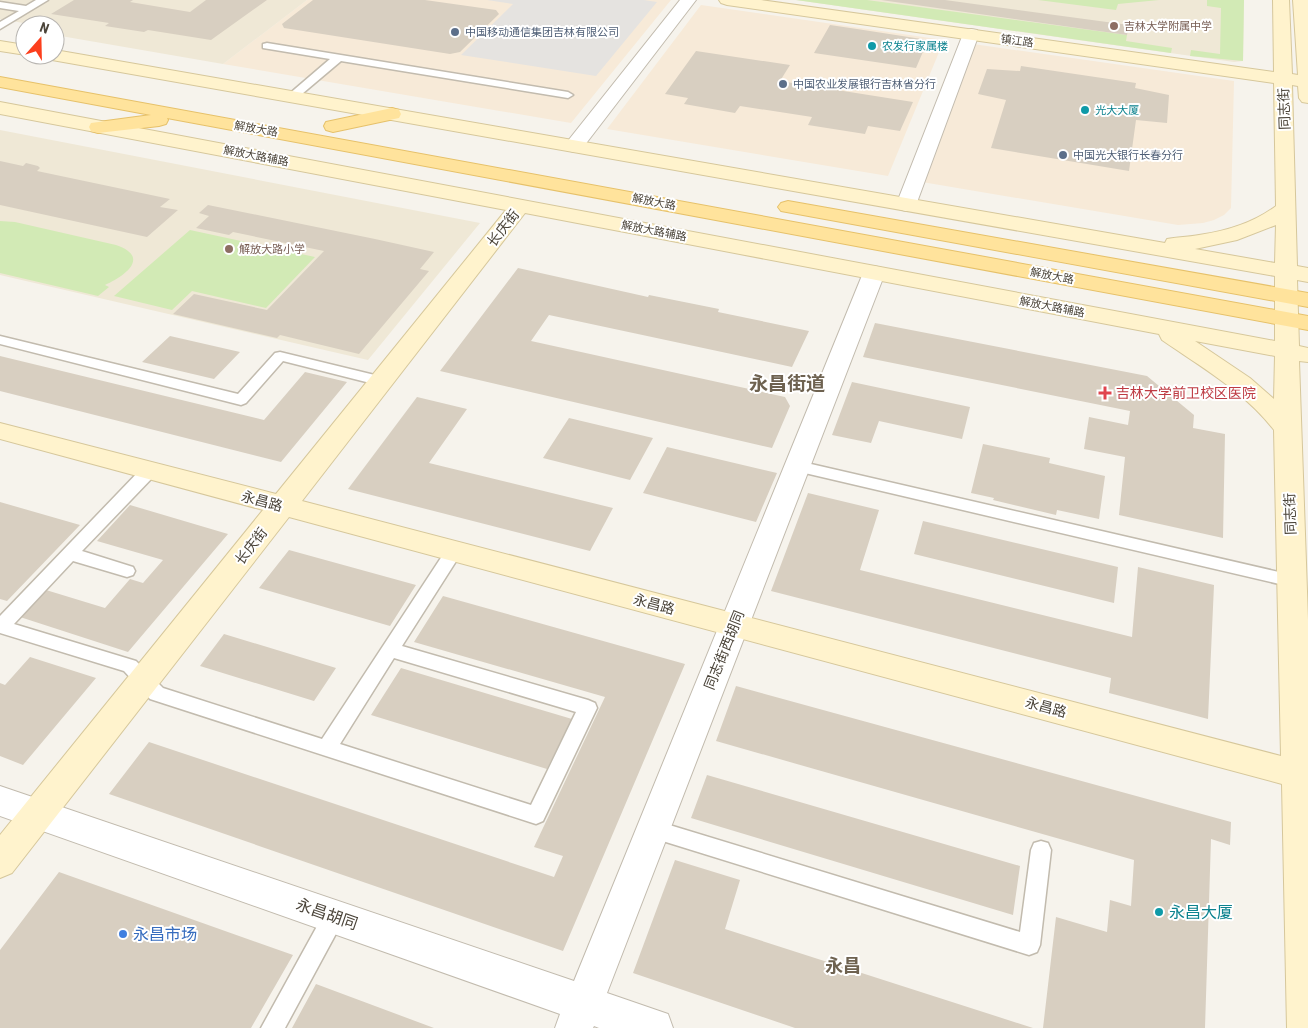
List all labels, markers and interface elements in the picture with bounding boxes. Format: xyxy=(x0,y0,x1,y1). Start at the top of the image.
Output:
north arrow xyxy=(15,15,65,65)
text: N xyxy=(38,19,51,37)
marker: 吉林大学附属中学 xyxy=(1108,20,1120,32)
place label: 吉林大学附属中学 xyxy=(1124,20,1212,33)
marker: 中国移动通信集团吉林有限公司 xyxy=(449,26,461,38)
place label: 中国移动通信集团吉林有限公司 xyxy=(465,26,619,39)
street label: 镇江路 xyxy=(1000,32,1034,50)
marker: 农发行家属楼 xyxy=(866,40,878,52)
place label: 农发行家属楼 xyxy=(882,40,948,53)
marker: 中国农业发展银行吉林省分行 xyxy=(777,78,789,90)
place label: 中国农业发展银行吉林省分行 xyxy=(793,78,936,91)
street label: 同志街 xyxy=(1275,88,1293,130)
marker: 光大大厦 xyxy=(1079,104,1091,116)
place label: 光大大厦 xyxy=(1095,104,1139,117)
street label: 解放大路 xyxy=(233,119,279,139)
street label: 解放大路辅路 xyxy=(222,143,290,169)
marker: 中国光大银行长春分行 xyxy=(1057,149,1069,161)
place label: 中国光大银行长春分行 xyxy=(1073,149,1183,162)
street label: 解放大路 xyxy=(631,191,677,213)
street label: 长庆街 xyxy=(484,207,522,249)
street label: 解放大路辅路 xyxy=(620,218,688,244)
marker: 解放大路小学 xyxy=(223,243,235,255)
place label: 解放大路小学 xyxy=(239,243,305,256)
street label: 解放大路 xyxy=(1029,265,1075,287)
street label: 解放大路辅路 xyxy=(1018,294,1086,320)
district label: 永昌街道 xyxy=(749,372,825,395)
place label: 吉林大学前卫校区医院 xyxy=(1116,385,1256,401)
marker: 吉林大学前卫校区医院 xyxy=(1098,386,1112,400)
street label: 永昌路 xyxy=(240,488,284,514)
street label: 同志街 xyxy=(1281,493,1299,535)
street label: 长庆街 xyxy=(232,525,270,567)
street label: 永昌路 xyxy=(632,591,676,617)
street label: 同志街西胡同 xyxy=(701,608,747,692)
street label: 永昌路 xyxy=(1024,694,1068,720)
street label: 永昌胡同 xyxy=(294,895,360,933)
place label: 永昌大厦 xyxy=(1169,903,1233,922)
marker: 永昌大厦 xyxy=(1153,906,1165,918)
place label: 永昌市场 xyxy=(133,925,197,944)
marker: 永昌市场 xyxy=(117,928,129,940)
district label: 永昌 xyxy=(825,955,861,976)

